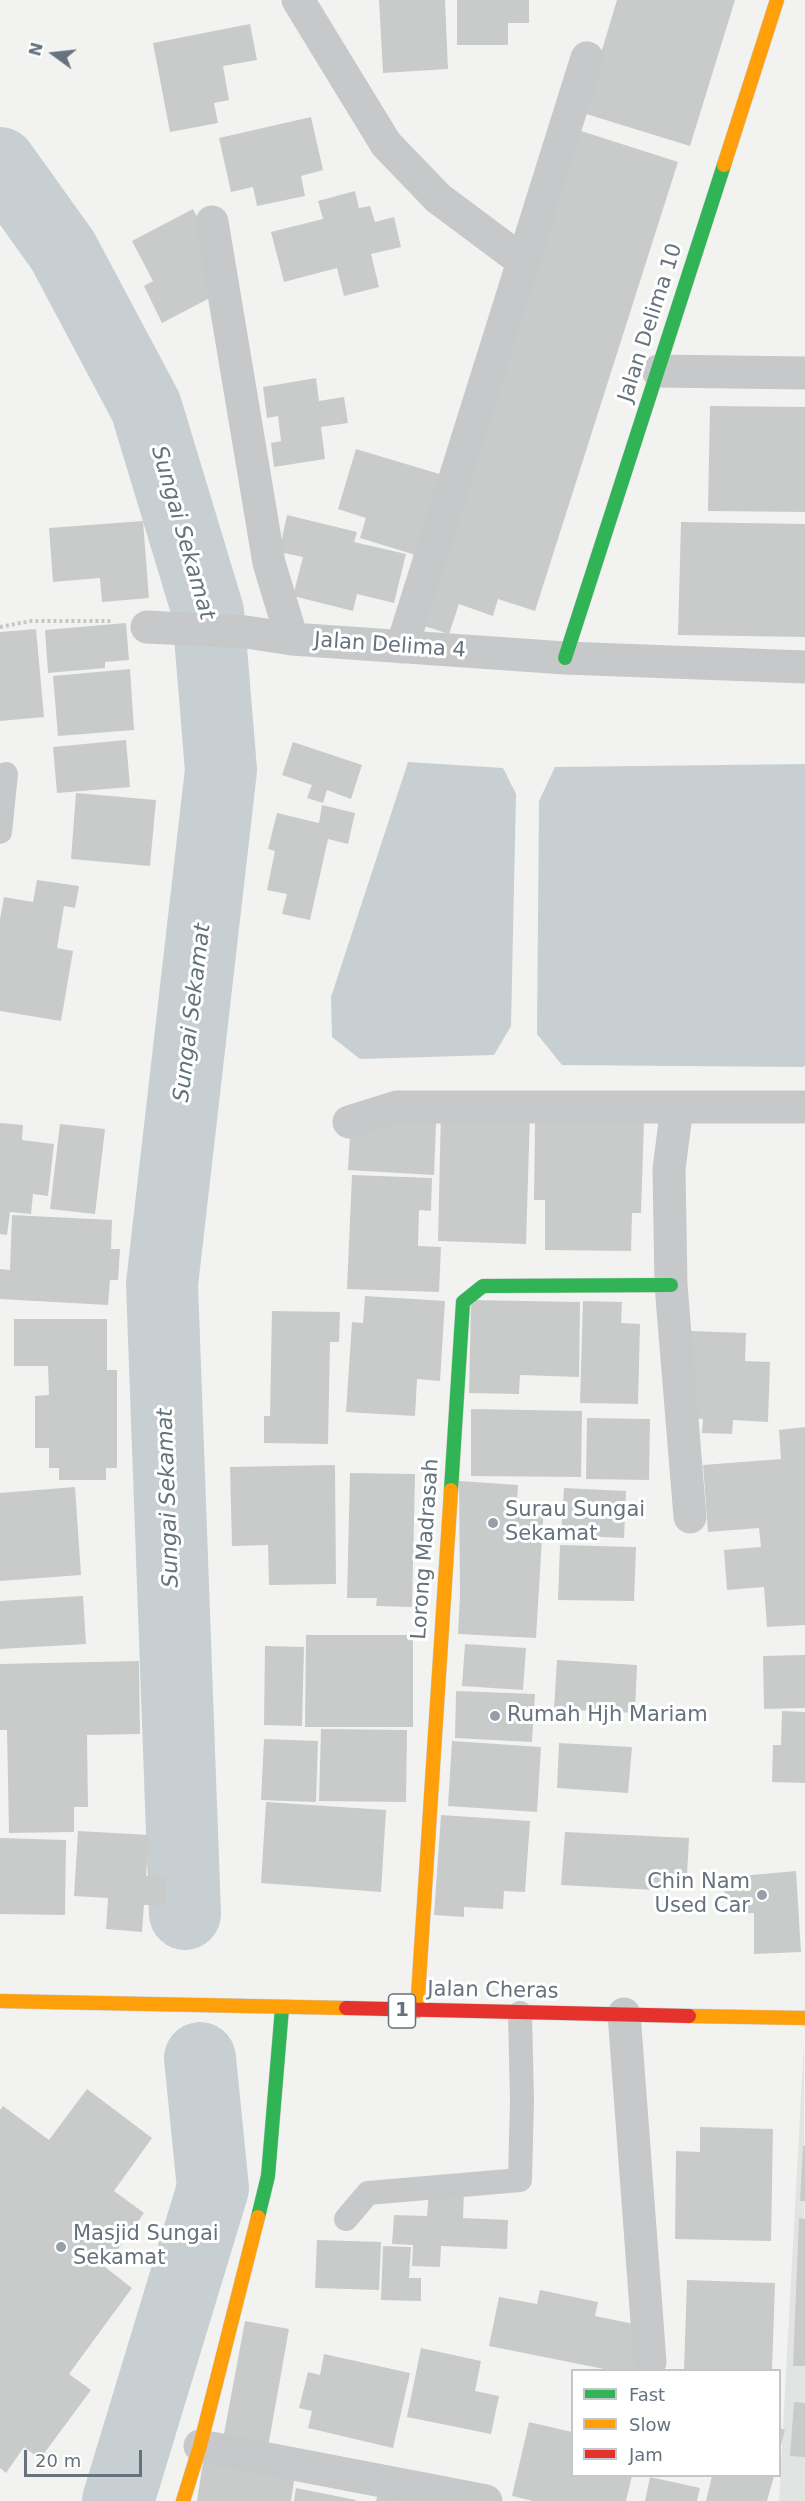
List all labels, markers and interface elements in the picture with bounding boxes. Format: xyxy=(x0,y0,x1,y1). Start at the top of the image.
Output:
north arrow xyxy=(24,24,84,84)
text: N xyxy=(25,40,47,58)
street label: Jalan Delima 10 xyxy=(613,241,689,405)
water label: Sungai Sekamat xyxy=(145,443,219,623)
street label: Jalan Delima 4 xyxy=(313,628,467,664)
water label: Sungai Sekamat xyxy=(169,922,217,1104)
water label: Sungai Sekamat xyxy=(153,1408,185,1588)
street label: Lorong Madrasah xyxy=(407,1458,445,1640)
place label: Surau Sungai Sekamat xyxy=(505,1498,645,1548)
marker: Surau Sungai Sekamat xyxy=(486,1516,500,1530)
place label: Rumah Hjh Mariam xyxy=(507,1703,708,1729)
marker: Rumah Hjh Mariam xyxy=(488,1709,502,1723)
place label: Chin Nam Used Car xyxy=(647,1870,750,1920)
marker: Chin Nam Used Car xyxy=(755,1888,769,1902)
street label: Jalan Cheras xyxy=(427,1977,559,2005)
road number: 1 xyxy=(388,1994,416,2028)
place label: Masjid Sungai Sekamat xyxy=(73,2222,219,2272)
marker: Masjid Sungai Sekamat xyxy=(54,2240,68,2254)
legend xyxy=(571,2369,781,2477)
text: Fast xyxy=(629,2384,665,2405)
text: Slow xyxy=(629,2414,671,2435)
scale bar xyxy=(27,2438,146,2476)
text: Jam xyxy=(629,2444,663,2465)
text: 20 m xyxy=(35,2450,81,2471)

